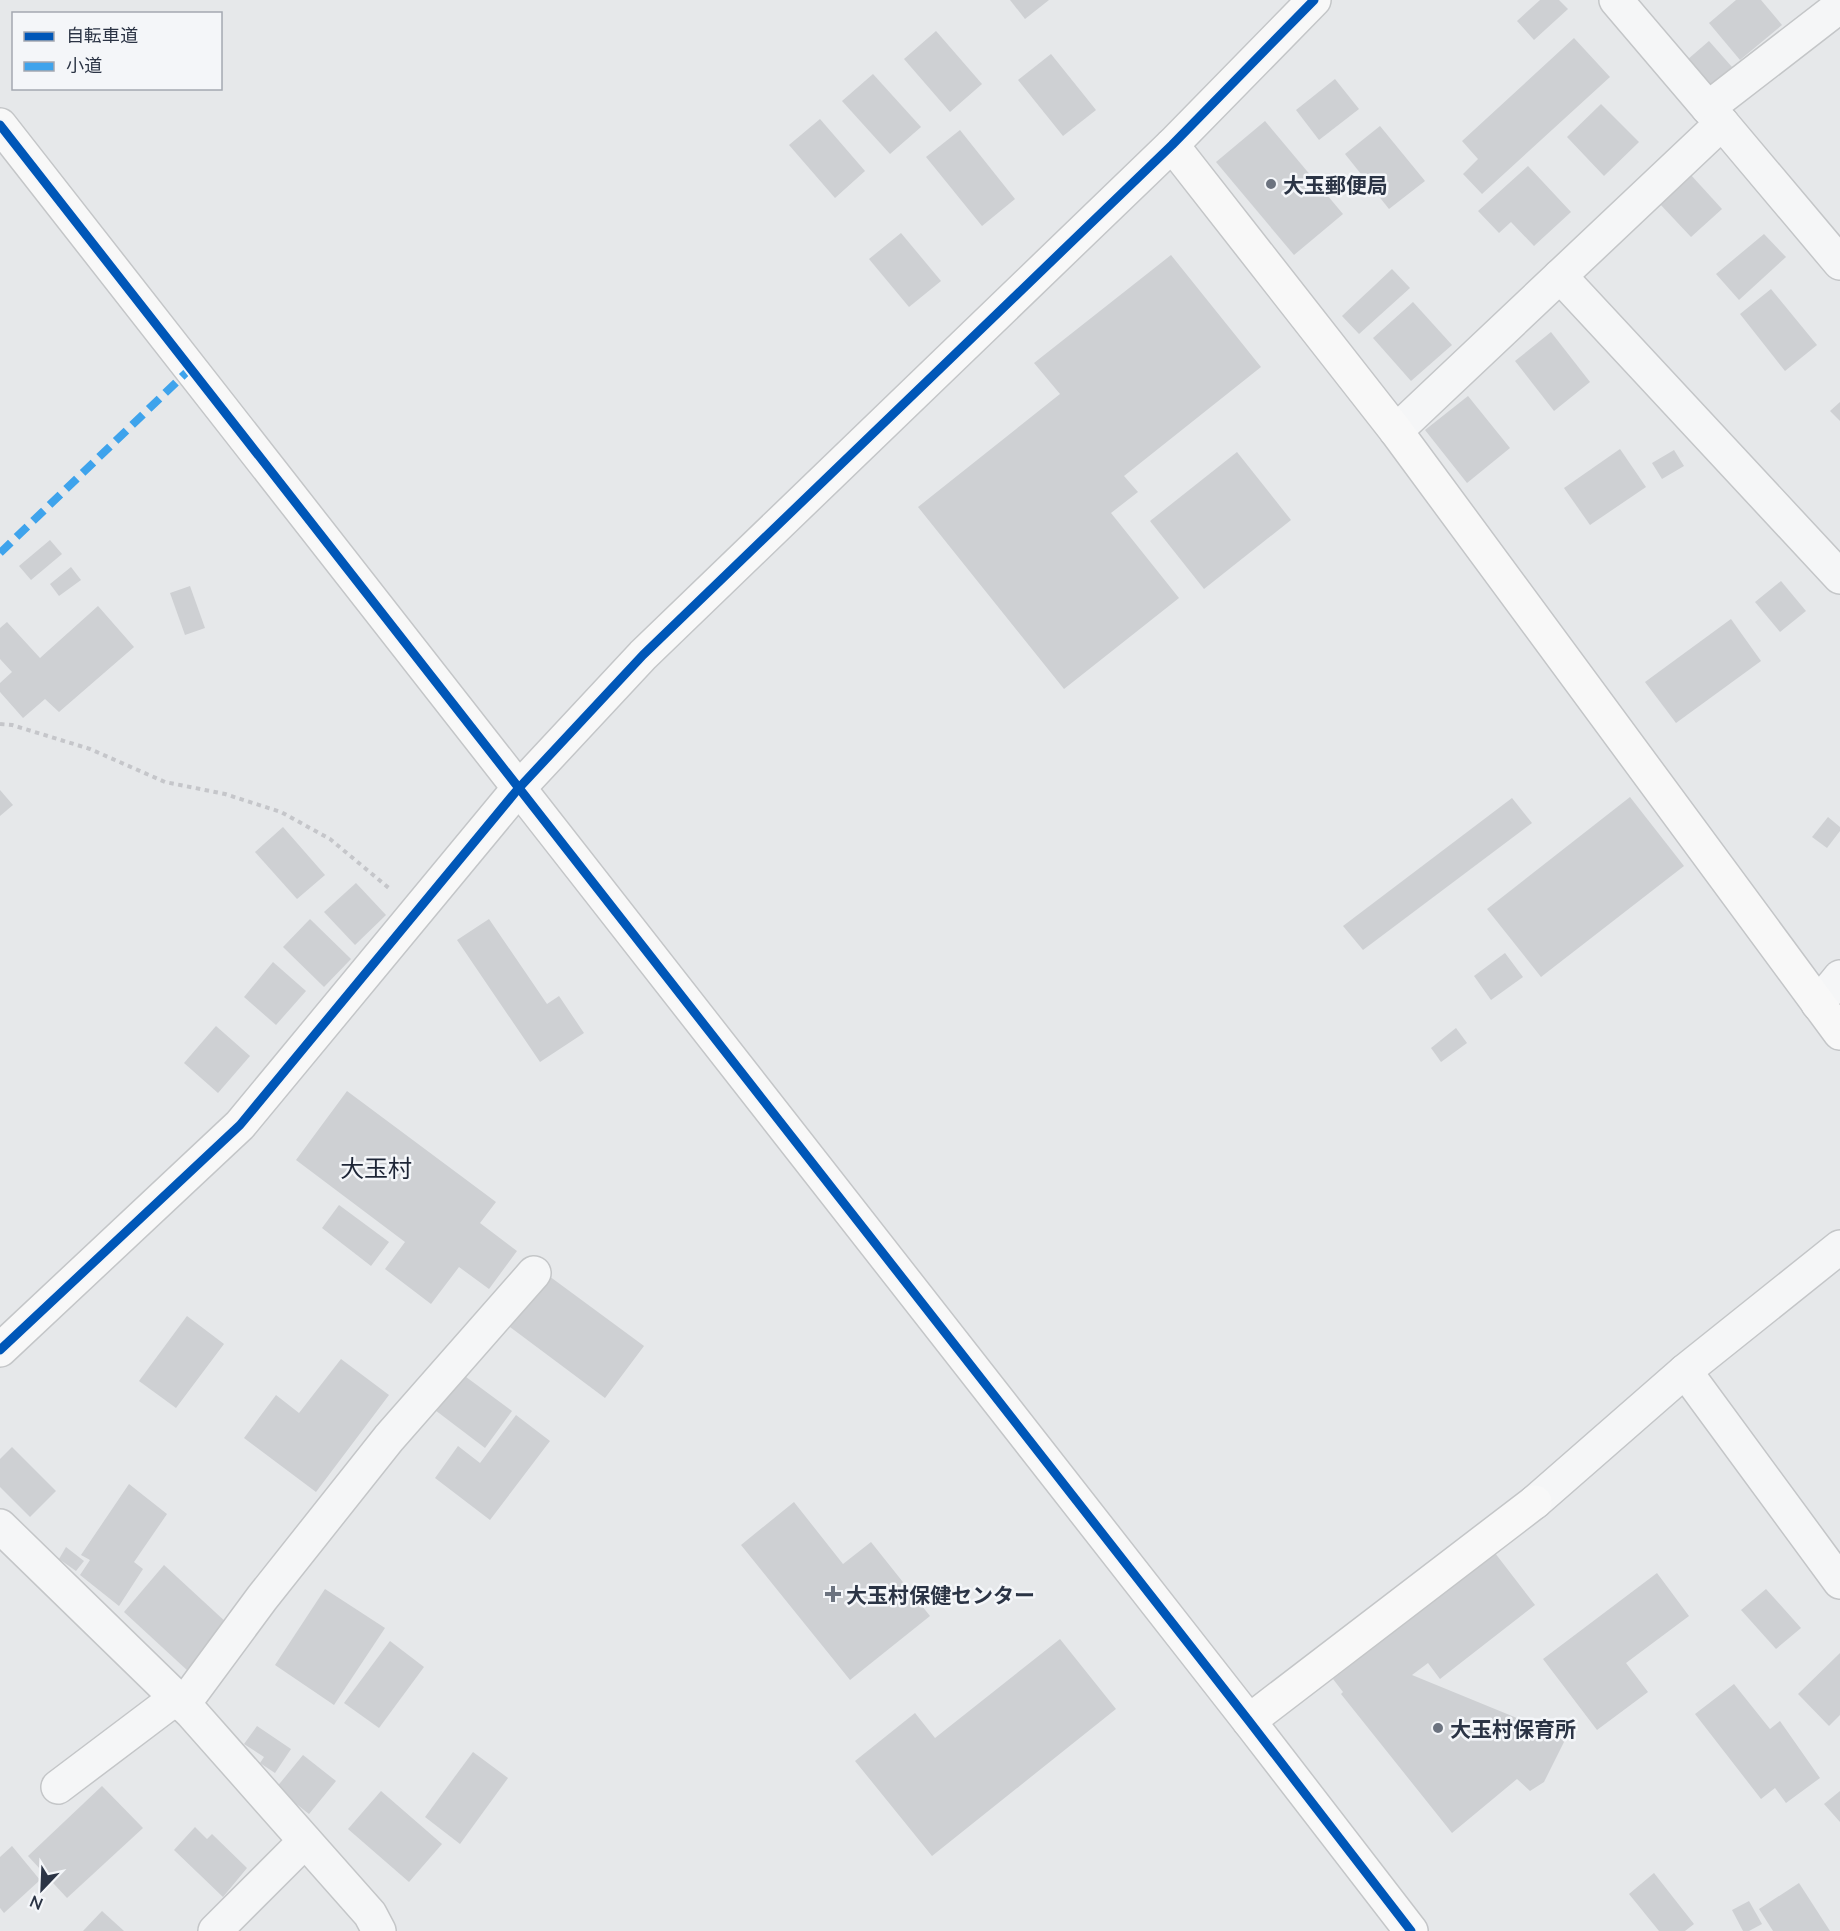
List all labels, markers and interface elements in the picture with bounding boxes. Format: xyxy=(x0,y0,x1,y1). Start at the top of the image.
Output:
legend xyxy=(12,12,222,90)
text: 自転車道 xyxy=(66,24,138,46)
text: 小道 xyxy=(66,54,102,76)
place label: 大玉郵便局 xyxy=(1283,172,1388,197)
marker: 大玉郵便局 xyxy=(1264,177,1278,191)
district label: 大玉村 xyxy=(340,1153,412,1182)
place label: 大玉村保健センター xyxy=(846,1582,1035,1607)
marker: 大玉村保健センター xyxy=(824,1585,842,1603)
place label: 大玉村保育所 xyxy=(1450,1716,1576,1741)
marker: 大玉村保育所 xyxy=(1431,1721,1445,1735)
north arrow xyxy=(12,1859,72,1919)
text: N xyxy=(27,1892,45,1914)

